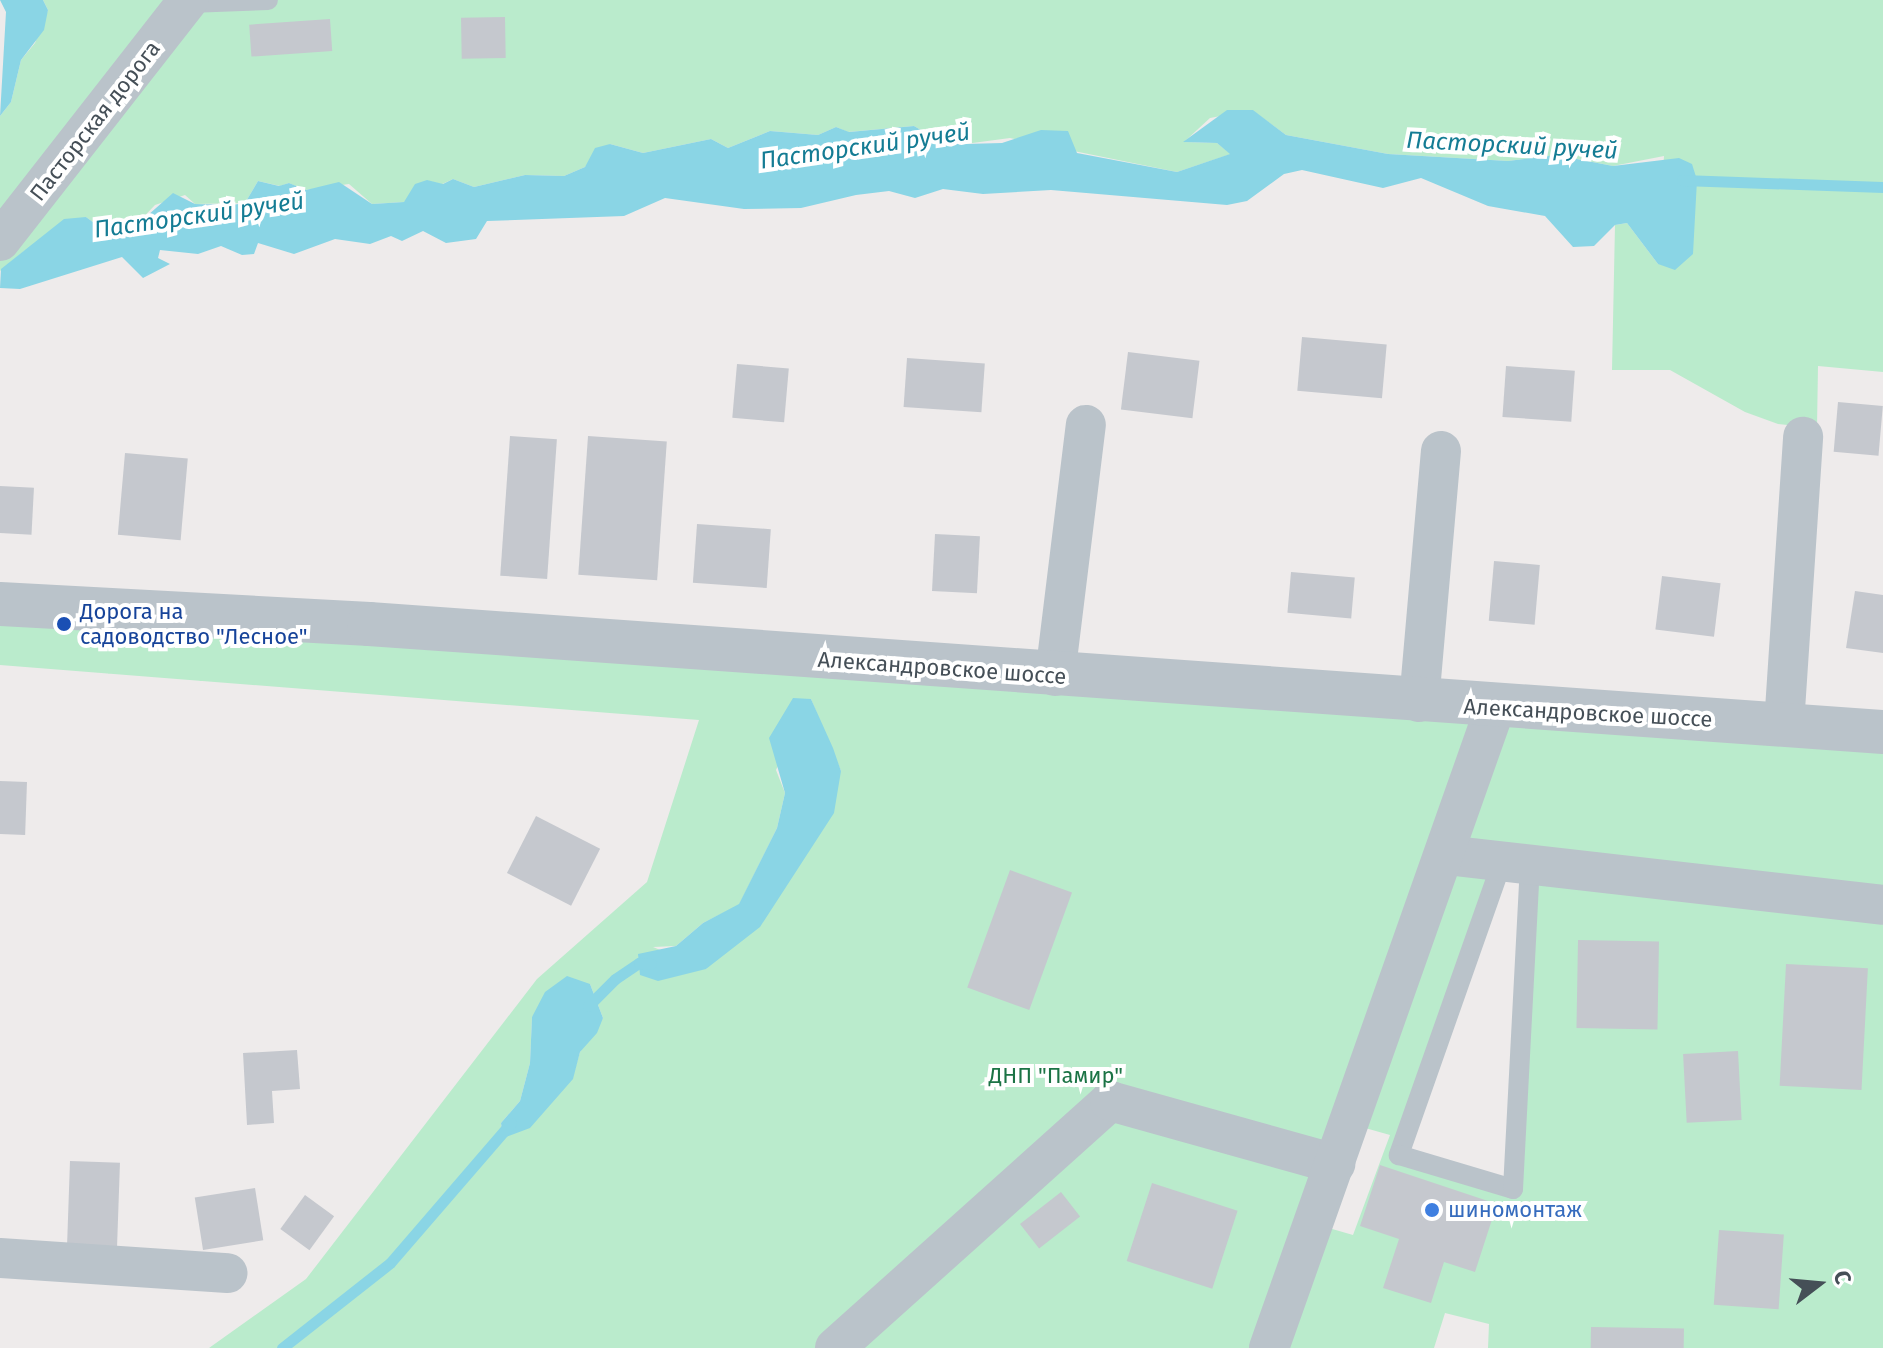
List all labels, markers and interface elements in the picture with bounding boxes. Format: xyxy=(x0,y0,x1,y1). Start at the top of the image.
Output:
street label: Пасторская дорога xyxy=(24,36,166,206)
water label: Пасторский ручей xyxy=(758,118,972,176)
water label: Пасторский ручей xyxy=(1405,126,1619,166)
water label: Пасторский ручей xyxy=(92,187,306,245)
place label: Дорога на садоводство "Лесное" xyxy=(80,598,308,650)
marker: Дорога на садоводство "Лесное" xyxy=(55,615,73,633)
street label: Александровское шоссе xyxy=(817,646,1067,690)
street label: Александровское шоссе xyxy=(1463,693,1713,733)
park label: ДНП "Памир" xyxy=(989,1063,1123,1089)
place label: шиномонтаж xyxy=(1448,1197,1582,1223)
marker: шиномонтаж xyxy=(1423,1201,1441,1219)
north arrow xyxy=(1779,1244,1859,1324)
text: С xyxy=(1828,1267,1857,1287)

